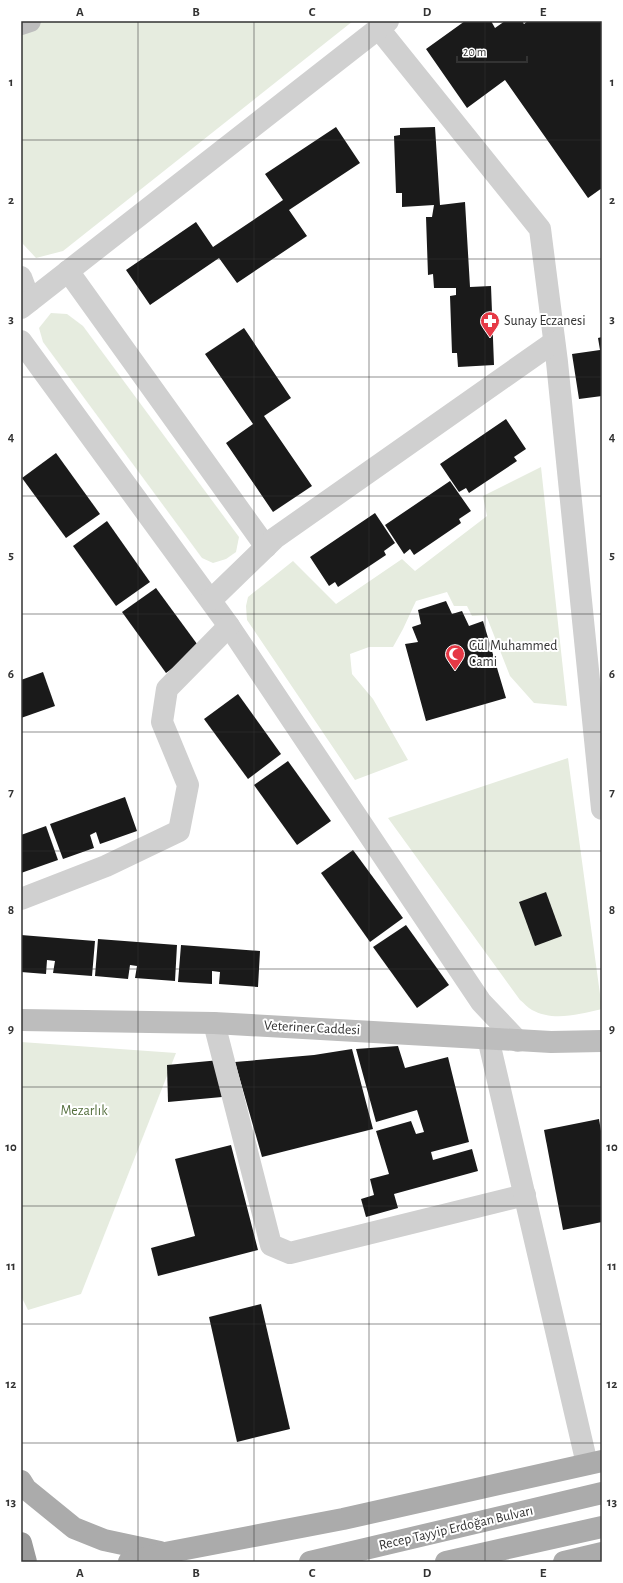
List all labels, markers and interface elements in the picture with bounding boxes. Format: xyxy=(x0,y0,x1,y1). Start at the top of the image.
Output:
text: A xyxy=(76,6,84,19)
text: B xyxy=(192,6,200,19)
text: C xyxy=(309,6,316,19)
text: D xyxy=(423,6,432,19)
text: E xyxy=(540,6,547,19)
scale bar xyxy=(457,38,527,64)
text: 20 m xyxy=(463,46,486,58)
text: 1 xyxy=(9,76,13,89)
text: 1 xyxy=(610,76,614,89)
text: 2 xyxy=(8,194,14,207)
text: 2 xyxy=(609,194,615,207)
pharmacy icon: Sunay Eczanesi xyxy=(479,310,501,338)
text: 3 xyxy=(8,313,14,326)
text: 3 xyxy=(609,313,615,326)
place label: Sunay Eczanesi xyxy=(504,314,586,328)
text: 4 xyxy=(8,431,15,444)
text: 4 xyxy=(609,431,616,444)
text: 5 xyxy=(8,549,14,562)
text: 5 xyxy=(609,549,615,562)
place label: Gül Muhammed Cami xyxy=(469,639,558,669)
mosque icon: Gül Muhammed Cami xyxy=(444,643,466,671)
text: 6 xyxy=(8,668,14,681)
text: 6 xyxy=(609,668,615,681)
text: 7 xyxy=(8,786,14,799)
text: 7 xyxy=(609,786,615,799)
text: 8 xyxy=(8,904,14,917)
text: 8 xyxy=(609,904,615,917)
street label: Veteriner Caddesi xyxy=(264,1018,360,1038)
text: 9 xyxy=(8,1023,14,1036)
text: 9 xyxy=(609,1023,615,1036)
park label: Mezarlık xyxy=(60,1104,108,1118)
text: 10 xyxy=(5,1141,17,1154)
text: 10 xyxy=(606,1141,618,1154)
text: 11 xyxy=(6,1260,16,1273)
text: 11 xyxy=(607,1260,617,1273)
text: 12 xyxy=(6,1378,16,1391)
text: 12 xyxy=(607,1378,617,1391)
text: 13 xyxy=(6,1496,17,1509)
text: 13 xyxy=(607,1496,618,1509)
street label: Recep Tayyip Erdoğan Bulvarı xyxy=(378,1503,534,1553)
text: A xyxy=(76,1567,84,1580)
text: B xyxy=(192,1567,200,1580)
text: C xyxy=(309,1567,316,1580)
text: D xyxy=(423,1567,432,1580)
text: E xyxy=(540,1567,547,1580)

